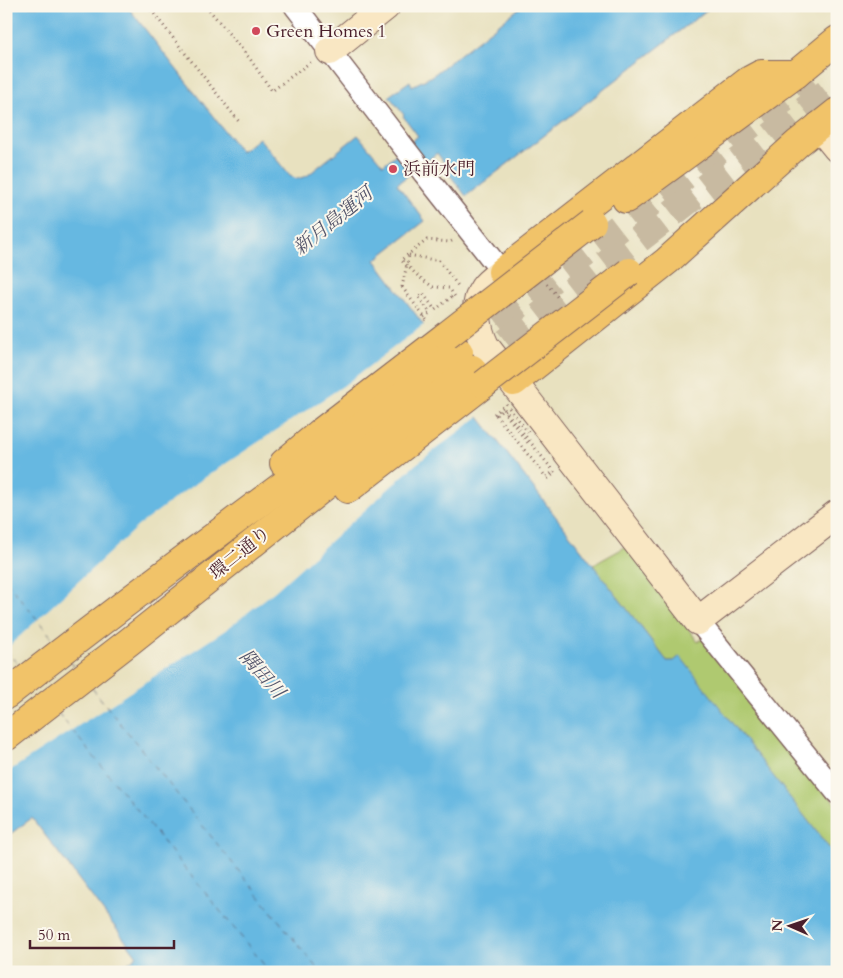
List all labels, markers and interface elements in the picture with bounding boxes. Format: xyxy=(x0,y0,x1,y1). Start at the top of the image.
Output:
place label: Green Homes 1 xyxy=(266,19,386,44)
marker: Green Homes 1 xyxy=(250,25,262,37)
place label: 浜前水門 xyxy=(403,157,475,182)
marker: 浜前水門 xyxy=(387,163,399,175)
water label: 新月島運河 xyxy=(288,179,380,261)
street label: 環二通り xyxy=(204,521,276,585)
water label: 隅田川 xyxy=(233,644,292,706)
north arrow xyxy=(766,900,816,950)
scale bar xyxy=(30,918,174,950)
text: N xyxy=(768,919,787,932)
text: 50 m xyxy=(38,925,70,945)

